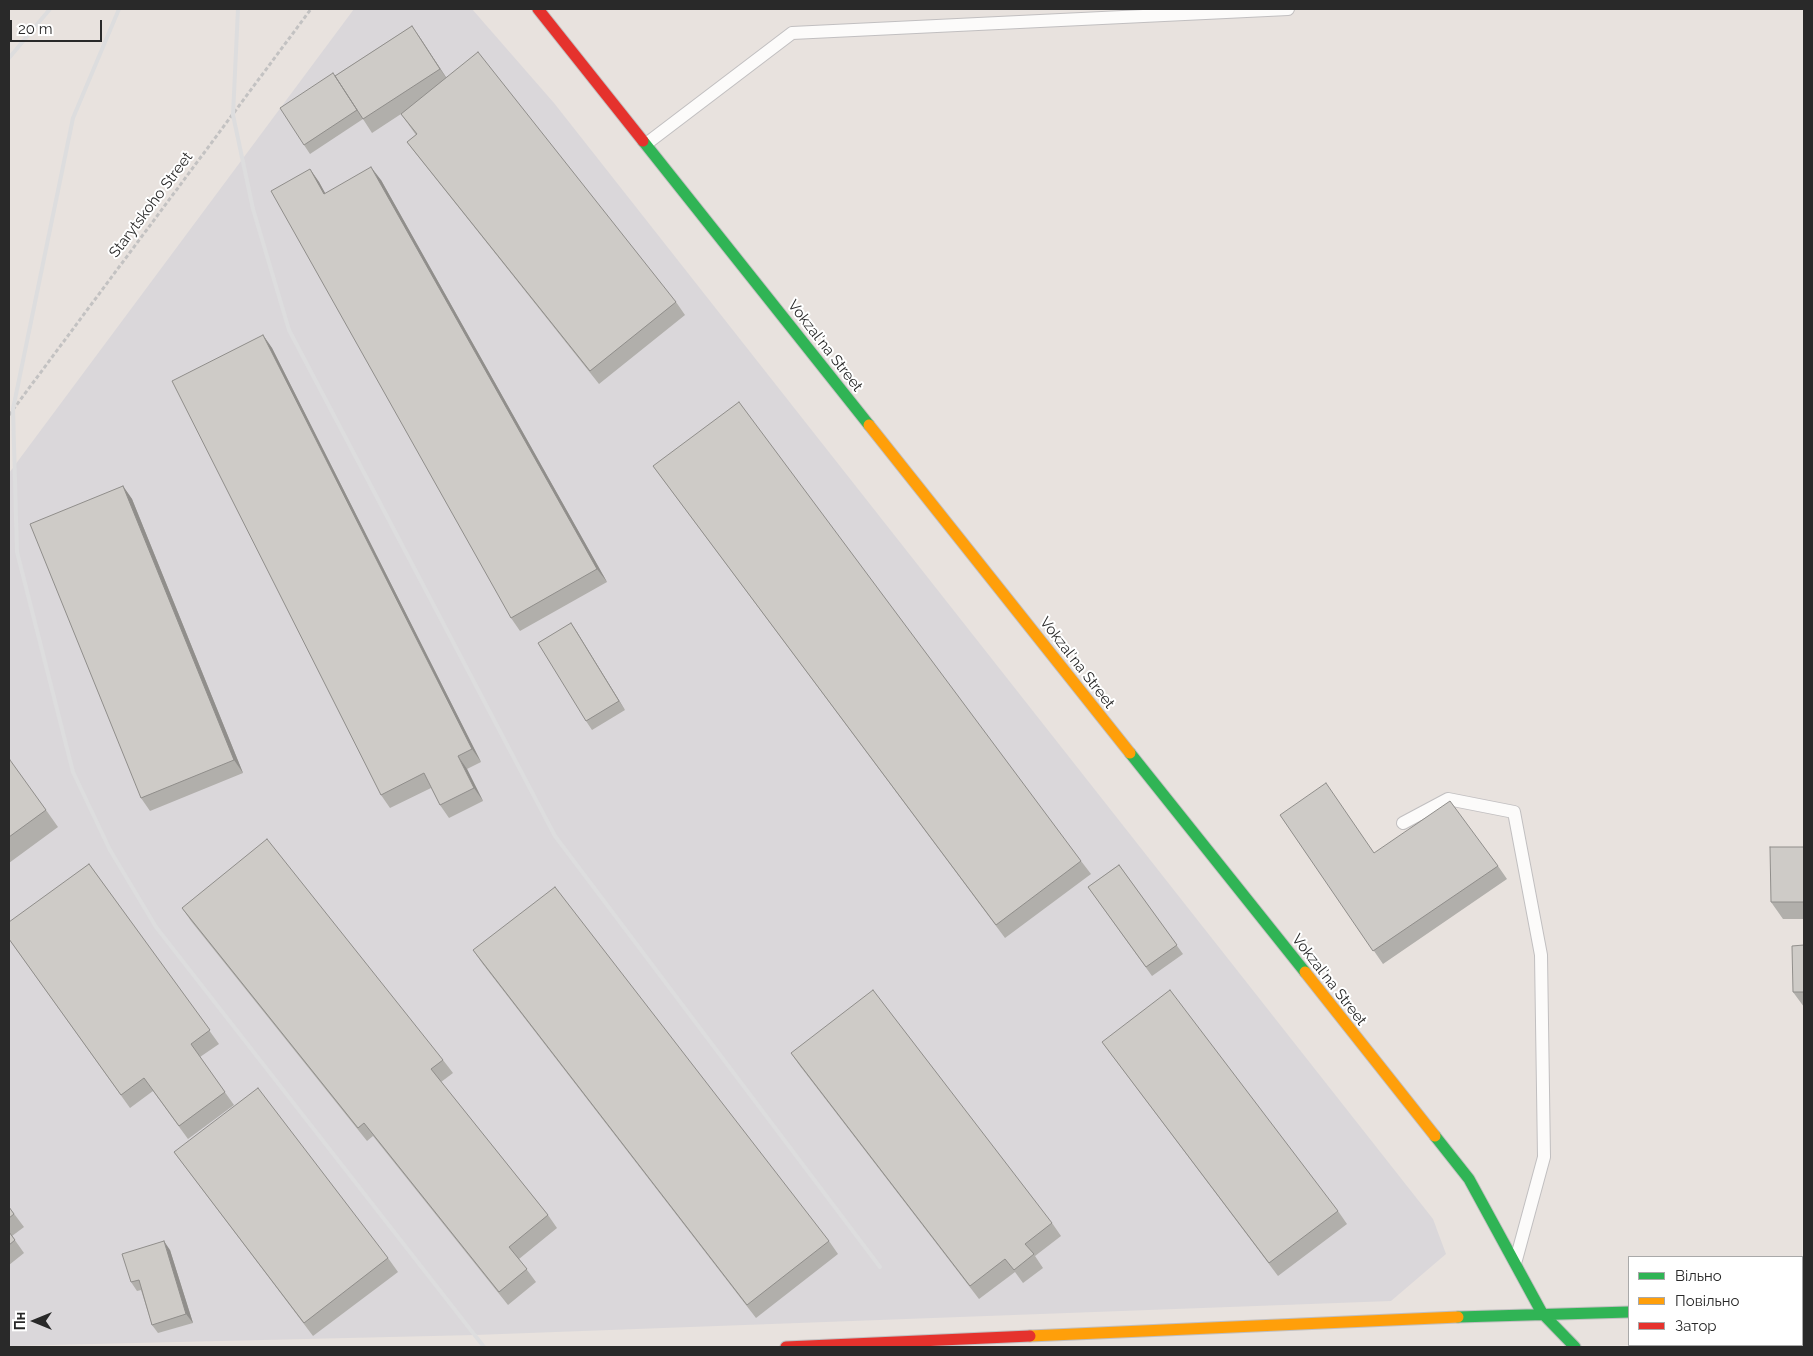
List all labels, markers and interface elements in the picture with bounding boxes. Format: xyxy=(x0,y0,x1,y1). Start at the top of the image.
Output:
scale bar xyxy=(12,10,105,42)
text: 20 m xyxy=(18,20,53,38)
street label: Starytskoho Street xyxy=(105,149,197,261)
street label: Vokzalʹna Street xyxy=(784,297,866,395)
street label: Vokzalʹna Street xyxy=(1036,614,1118,712)
street label: Vokzalʹna Street xyxy=(1288,931,1370,1029)
legend xyxy=(1628,1256,1803,1346)
text: Вільно xyxy=(1675,1267,1722,1285)
text: Повільно xyxy=(1675,1292,1739,1310)
north arrow xyxy=(10,1296,60,1346)
text: Пн xyxy=(12,1312,28,1330)
text: Затор xyxy=(1675,1317,1717,1335)

